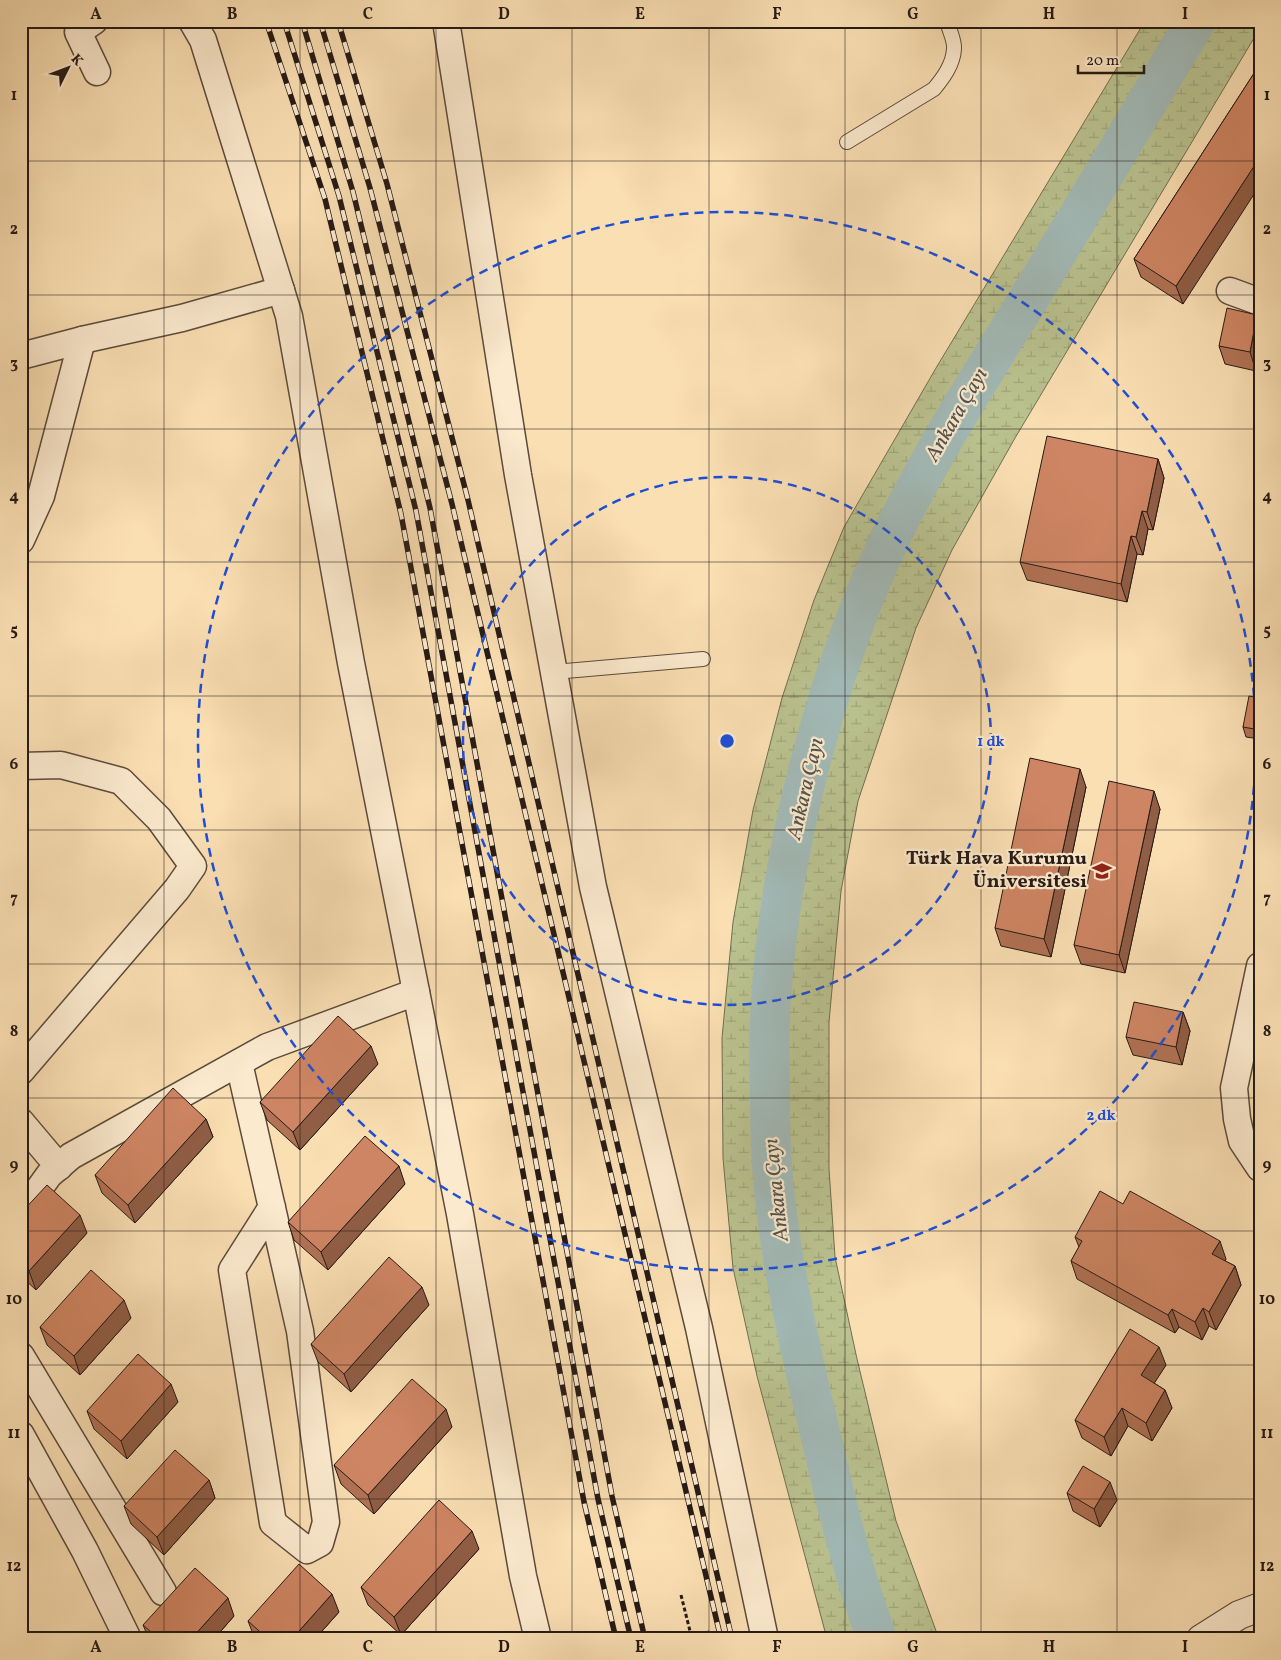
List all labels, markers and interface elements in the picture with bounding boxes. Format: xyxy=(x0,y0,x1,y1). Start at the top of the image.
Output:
text: A xyxy=(90,4,102,26)
text: B xyxy=(227,4,238,26)
text: C xyxy=(363,4,373,26)
text: D xyxy=(498,4,510,26)
text: E xyxy=(635,4,645,26)
text: F xyxy=(772,4,782,26)
text: G xyxy=(907,4,919,26)
text: H xyxy=(1043,4,1055,26)
text: I xyxy=(1182,4,1188,26)
north arrow xyxy=(42,42,92,92)
scale bar xyxy=(1078,42,1145,74)
text: K xyxy=(66,50,87,70)
text: 20 m xyxy=(1086,51,1119,72)
text: 1 xyxy=(11,85,17,107)
text: 1 xyxy=(1264,85,1270,107)
text: 2 xyxy=(10,219,18,241)
text: 2 xyxy=(1263,219,1271,241)
text: 3 xyxy=(10,353,18,375)
text: 3 xyxy=(1263,353,1271,375)
water label: Ankara Çayı xyxy=(918,363,995,468)
text: 4 xyxy=(9,486,19,508)
text: 4 xyxy=(1262,486,1272,508)
text: 5 xyxy=(10,620,18,642)
text: 5 xyxy=(1263,620,1271,642)
centre of rings xyxy=(718,732,736,750)
text: 1 dk xyxy=(977,732,1005,753)
water label: Ankara Çayı xyxy=(780,735,832,844)
text: 6 xyxy=(10,754,19,776)
text: 6 xyxy=(1263,754,1272,776)
place label: Türk Hava Kurumu Üniversitesi xyxy=(906,845,1087,896)
school or university icon: Türk Hava Kurumu Üniversitesi xyxy=(1091,860,1113,882)
text: 7 xyxy=(10,888,18,910)
text: 7 xyxy=(1263,888,1271,910)
text: 8 xyxy=(10,1021,18,1043)
text: 8 xyxy=(1263,1021,1271,1043)
text: 2 dk xyxy=(1086,1106,1116,1127)
water label: Ankara Çayı xyxy=(757,1137,797,1244)
text: 9 xyxy=(10,1155,19,1177)
text: 9 xyxy=(1263,1155,1272,1177)
text: 10 xyxy=(6,1289,22,1311)
text: 10 xyxy=(1259,1289,1275,1311)
text: 11 xyxy=(8,1423,20,1445)
text: 11 xyxy=(1261,1423,1273,1445)
text: 12 xyxy=(7,1556,21,1578)
text: 12 xyxy=(1260,1556,1274,1578)
text: A xyxy=(90,1637,102,1659)
text: B xyxy=(227,1637,238,1659)
text: C xyxy=(363,1637,373,1659)
text: D xyxy=(498,1637,510,1659)
text: E xyxy=(635,1637,645,1659)
text: F xyxy=(772,1637,782,1659)
text: G xyxy=(907,1637,919,1659)
text: H xyxy=(1043,1637,1055,1659)
text: I xyxy=(1182,1637,1188,1659)

